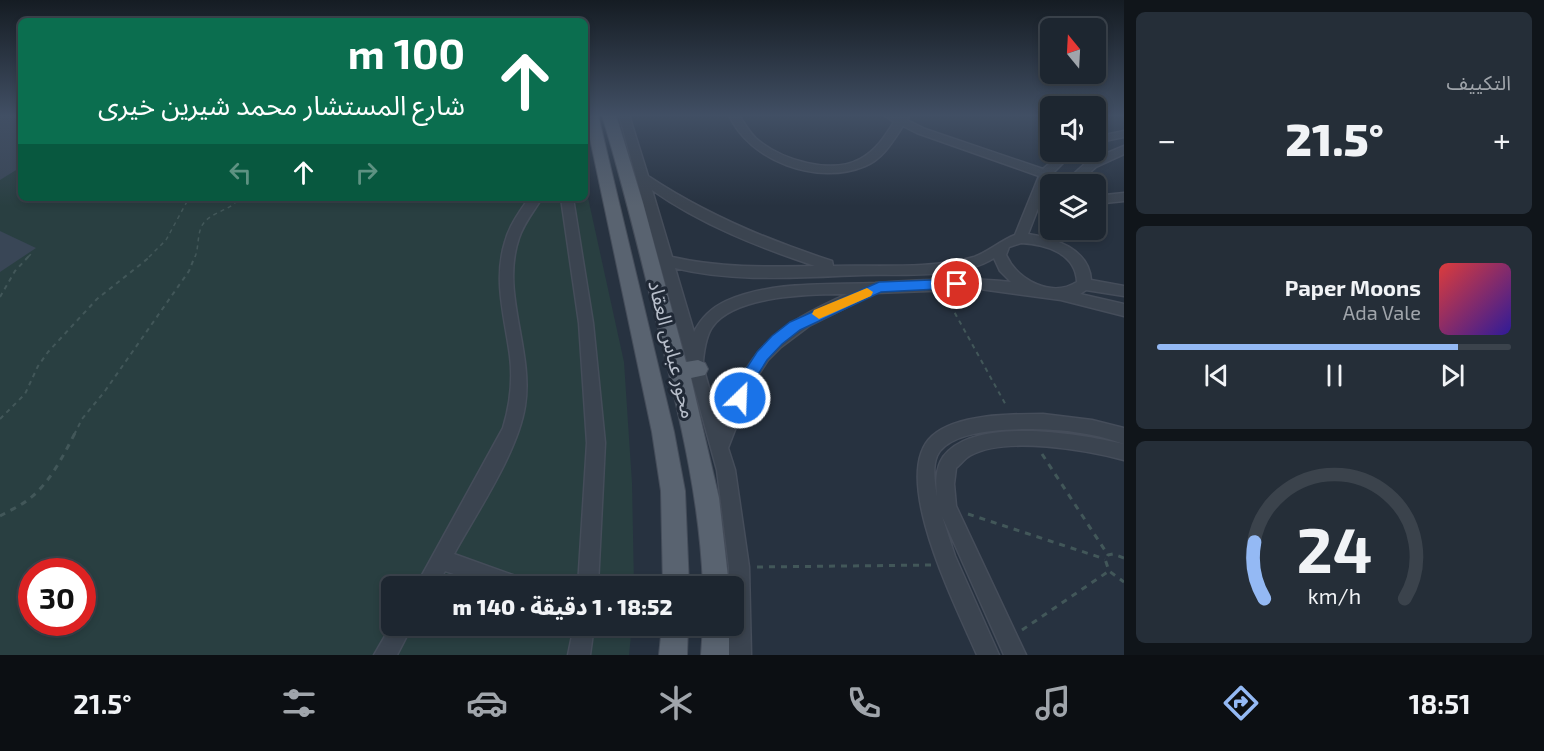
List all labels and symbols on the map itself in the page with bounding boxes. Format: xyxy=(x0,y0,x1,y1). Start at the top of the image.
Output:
north arrow xyxy=(1040,18,1106,84)
pin xyxy=(931,258,982,309)
street label: محور عباس العقاد xyxy=(643,277,702,421)
position arrow xyxy=(708,366,772,430)
speed limit sign: 30 xyxy=(18,558,96,636)

